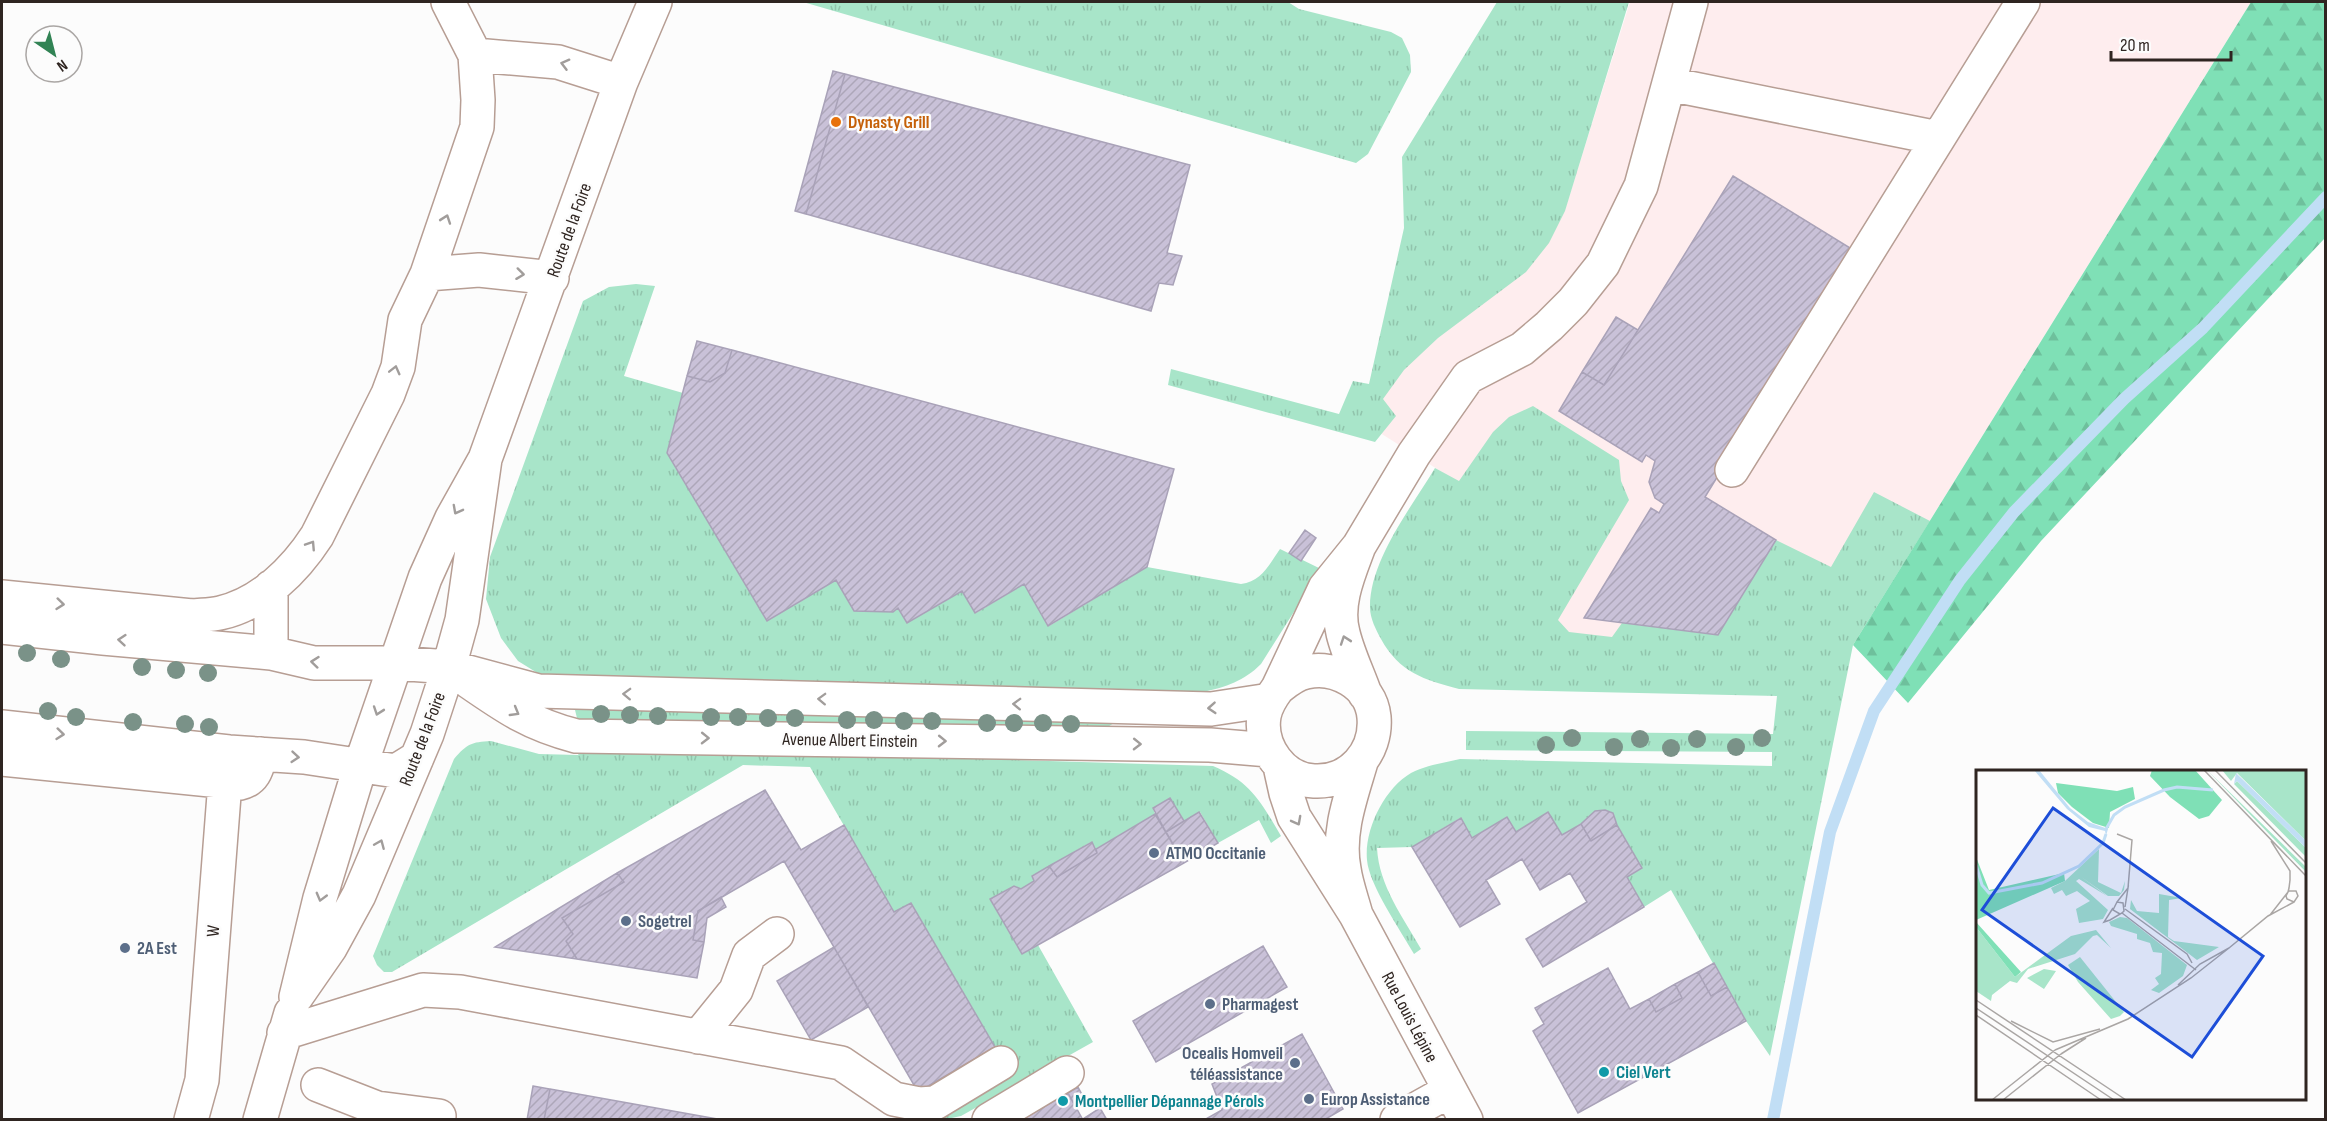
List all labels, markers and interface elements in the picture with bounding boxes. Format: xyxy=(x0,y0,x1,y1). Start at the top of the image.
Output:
north arrow xyxy=(24,24,84,84)
scale bar xyxy=(2111,24,2231,62)
text: 20 m xyxy=(2120,35,2150,56)
text: N xyxy=(53,55,71,75)
one-way arrow xyxy=(560,59,571,71)
place label: Dynasty Grill xyxy=(848,112,929,133)
marker: Dynasty Grill xyxy=(829,115,843,129)
street label: Route de la Foire xyxy=(543,180,596,280)
one-way arrow xyxy=(439,214,451,225)
one-way arrow xyxy=(515,267,524,279)
one-way arrow xyxy=(388,365,401,375)
one-way arrow xyxy=(453,504,464,514)
one-way arrow xyxy=(304,541,315,552)
one-way arrow xyxy=(55,597,64,610)
one-way arrow xyxy=(117,634,126,647)
one-way arrow xyxy=(1340,635,1353,645)
one-way arrow xyxy=(311,656,320,669)
one-way arrow xyxy=(623,687,632,700)
street label: Route de la Foire xyxy=(395,689,450,789)
one-way arrow xyxy=(818,693,827,705)
one-way arrow xyxy=(1013,698,1022,710)
one-way arrow xyxy=(1207,701,1216,714)
one-way arrow xyxy=(373,705,385,716)
one-way arrow xyxy=(509,705,519,716)
one-way arrow xyxy=(55,727,64,740)
street label: Avenue Albert Einstein xyxy=(781,729,918,752)
one-way arrow xyxy=(700,732,709,744)
one-way arrow xyxy=(937,735,946,747)
one-way arrow xyxy=(1132,738,1141,750)
one-way arrow xyxy=(291,750,300,763)
inset map xyxy=(1976,770,2306,1100)
one-way arrow xyxy=(1290,815,1301,825)
one-way arrow xyxy=(373,839,385,850)
place label: ATMO Occitanie xyxy=(1165,843,1266,864)
marker: ATMO Occitanie xyxy=(1147,846,1161,860)
one-way arrow xyxy=(315,892,328,902)
place label: Sogetrel xyxy=(638,911,692,932)
marker: Sogetrel xyxy=(619,914,633,928)
street label: W xyxy=(203,924,224,938)
place label: 2A Est xyxy=(137,938,177,959)
marker: 2A Est xyxy=(118,941,132,955)
street label: Rue Louis Lépine xyxy=(1377,968,1442,1066)
place label: Pharmagest xyxy=(1222,994,1298,1015)
marker: Pharmagest xyxy=(1203,997,1217,1011)
place label: Ocealis Homveil téléassistance xyxy=(1182,1043,1283,1085)
marker: Ocealis Homveil téléassistance xyxy=(1288,1056,1302,1070)
place label: Ciel Vert xyxy=(1616,1062,1671,1083)
marker: Ciel Vert xyxy=(1597,1065,1611,1079)
place label: Europ Assistance xyxy=(1321,1089,1430,1110)
place label: Montpellier Dépannage Pérols xyxy=(1075,1091,1264,1112)
marker: Europ Assistance xyxy=(1302,1092,1316,1106)
marker: Montpellier Dépannage Pérols xyxy=(1056,1094,1070,1108)

